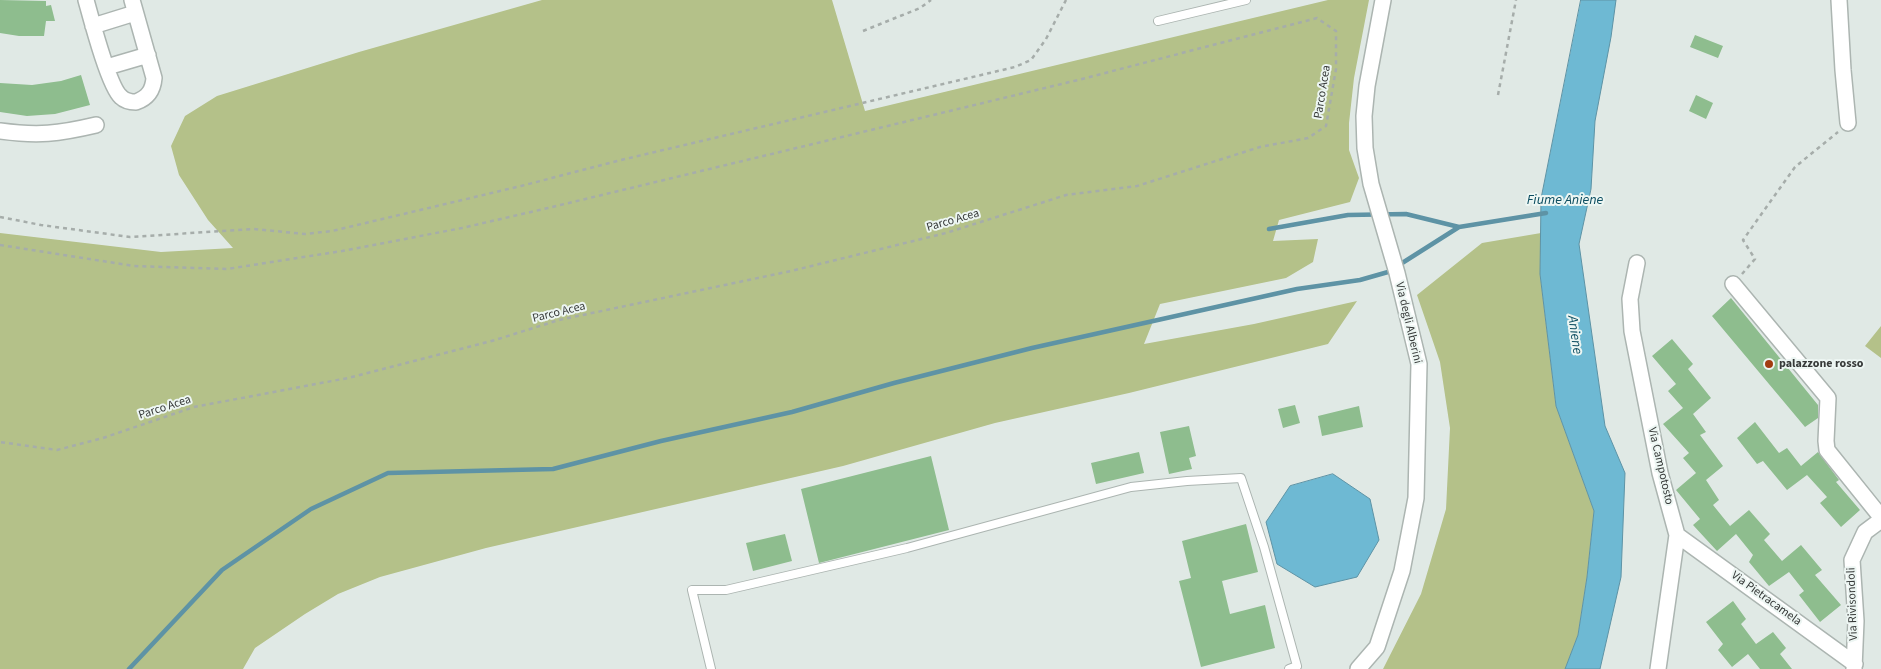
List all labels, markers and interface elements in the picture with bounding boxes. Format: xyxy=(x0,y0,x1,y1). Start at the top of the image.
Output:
street label: Parco Acea xyxy=(1312,64,1334,120)
water label: Fiume Aniene xyxy=(1527,193,1603,209)
street label: Parco Acea xyxy=(925,207,981,235)
street label: Via degli Alberini xyxy=(1392,281,1424,365)
street label: Parco Acea xyxy=(531,299,587,327)
water label: Aniene xyxy=(1563,315,1585,355)
place label: palazzone rosso xyxy=(1779,357,1863,371)
marker: palazzone rosso xyxy=(1763,358,1775,370)
street label: Parco Acea xyxy=(137,393,193,423)
street label: Via Campotosto xyxy=(1644,426,1676,506)
street label: Via Rivisondoli xyxy=(1845,567,1861,641)
street label: Via Pietracamela xyxy=(1728,569,1804,629)

